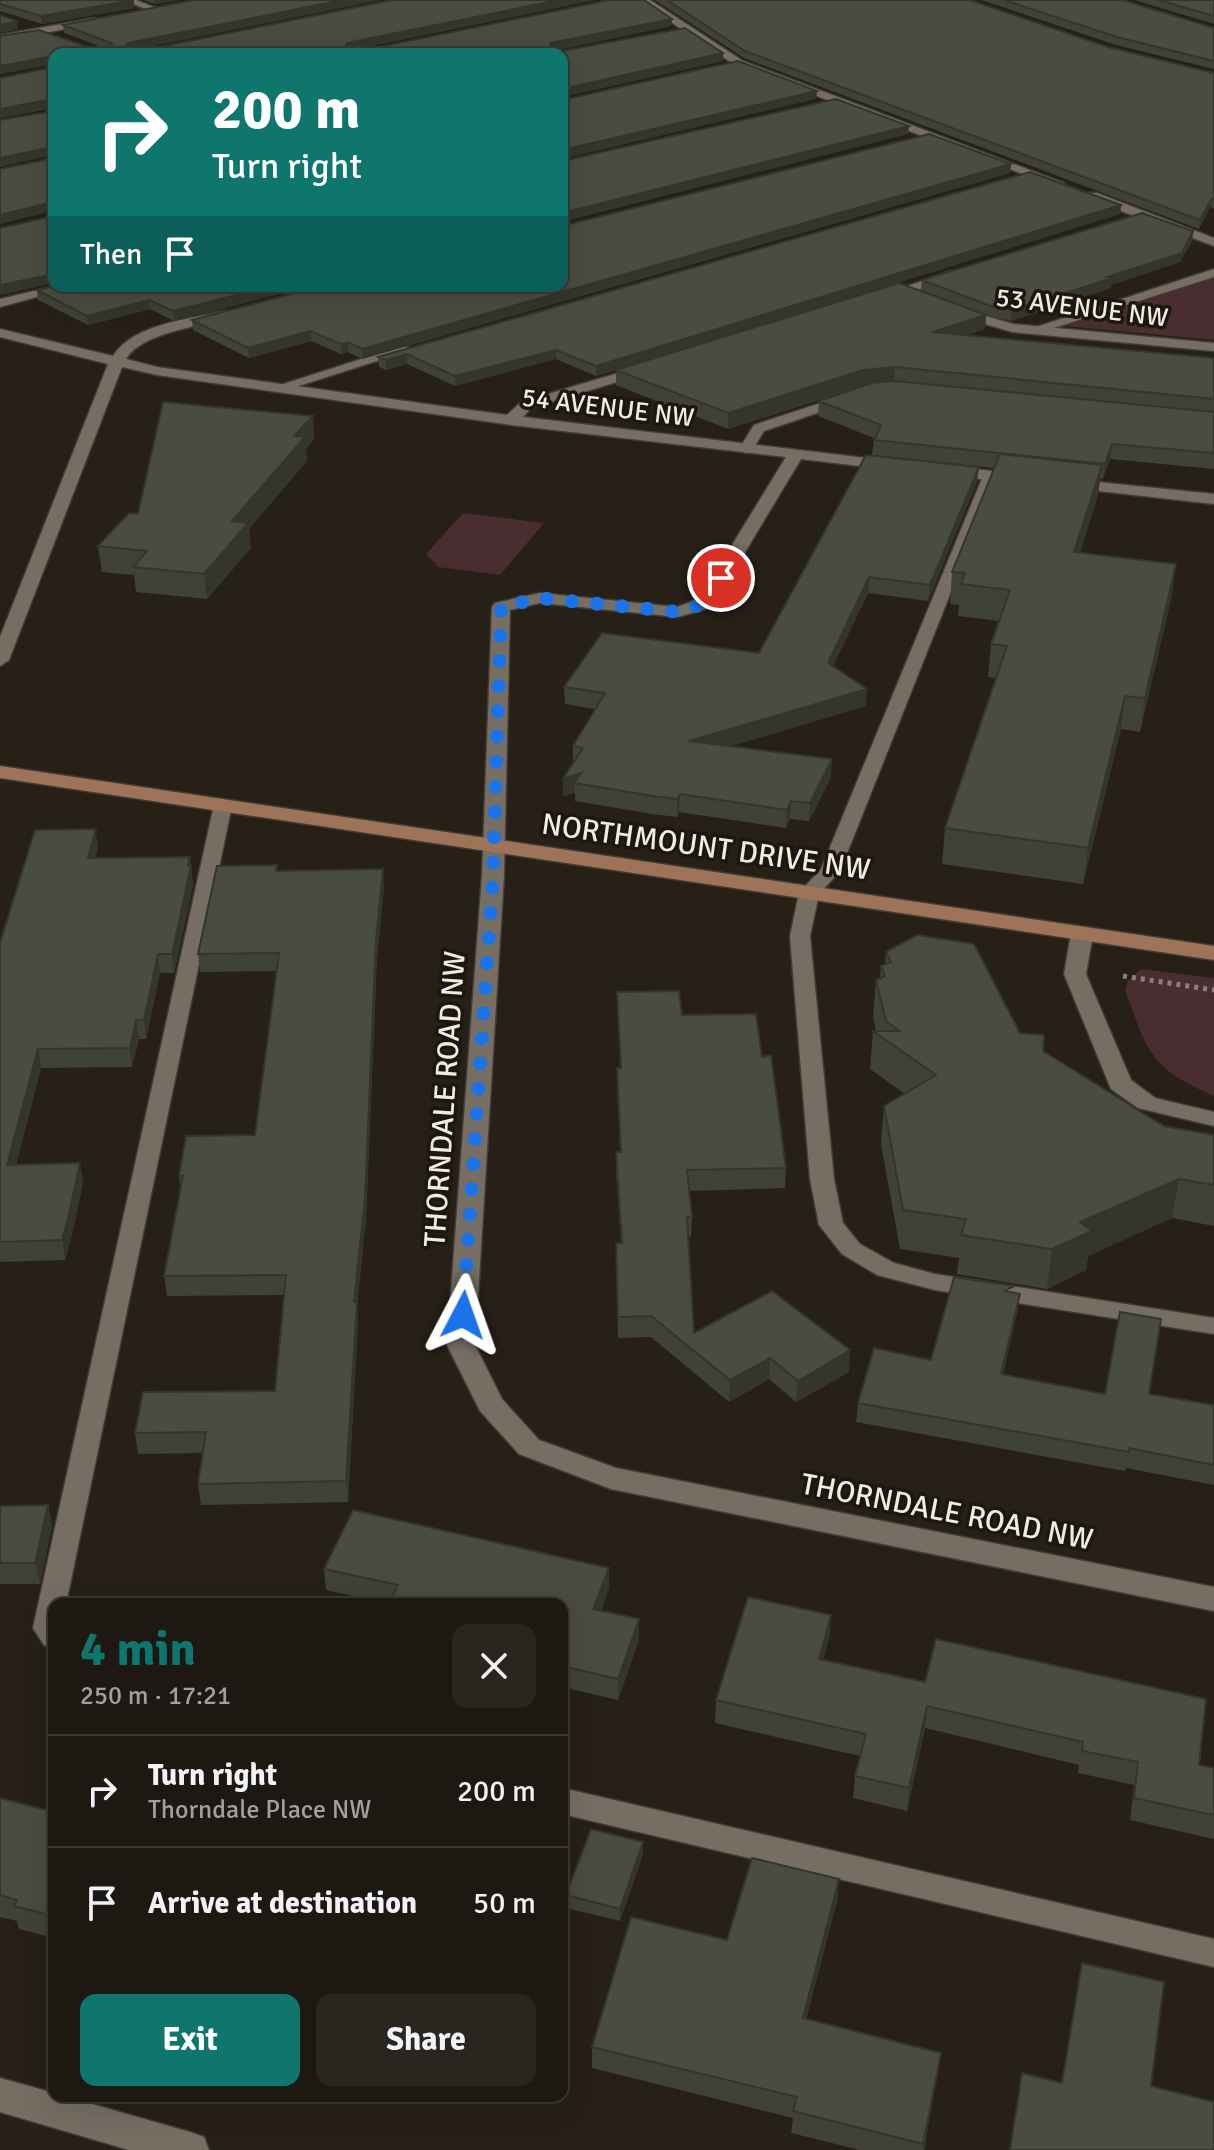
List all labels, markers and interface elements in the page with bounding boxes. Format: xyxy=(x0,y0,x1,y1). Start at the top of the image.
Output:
text: 200 m xyxy=(212,75,360,144)
icon: right xyxy=(80,80,184,184)
text: Turn right xyxy=(212,144,362,189)
icon: arrive xyxy=(158,232,202,276)
text: Then xyxy=(80,236,142,273)
street label: 53 AVENUE NW xyxy=(994,282,1170,334)
street label: 54 AVENUE NW xyxy=(520,382,696,434)
pin xyxy=(687,544,755,612)
icon: arrive xyxy=(699,556,743,600)
street label: NORTHMOUNT DRIVE NW xyxy=(539,806,873,888)
street label: THORNDALE ROAD NW xyxy=(416,950,474,1248)
position arrow xyxy=(421,1273,505,1357)
street label: THORNDALE ROAD NW xyxy=(798,1466,1096,1558)
text: 4 min xyxy=(80,1620,196,1679)
button: close xyxy=(452,1624,536,1708)
text: 250 m · 17:21 xyxy=(80,1680,231,1712)
text: Turn right xyxy=(148,1757,277,1794)
icon: right xyxy=(80,1769,124,1813)
text: 200 m xyxy=(457,1773,536,1810)
text: Thorndale Place NW xyxy=(148,1794,371,1826)
icon: arrive xyxy=(80,1881,124,1925)
text: Arrive at destination xyxy=(148,1885,417,1922)
text: 50 m xyxy=(473,1885,536,1922)
button: Exit xyxy=(80,1994,300,2086)
button: Share xyxy=(316,1994,536,2086)

